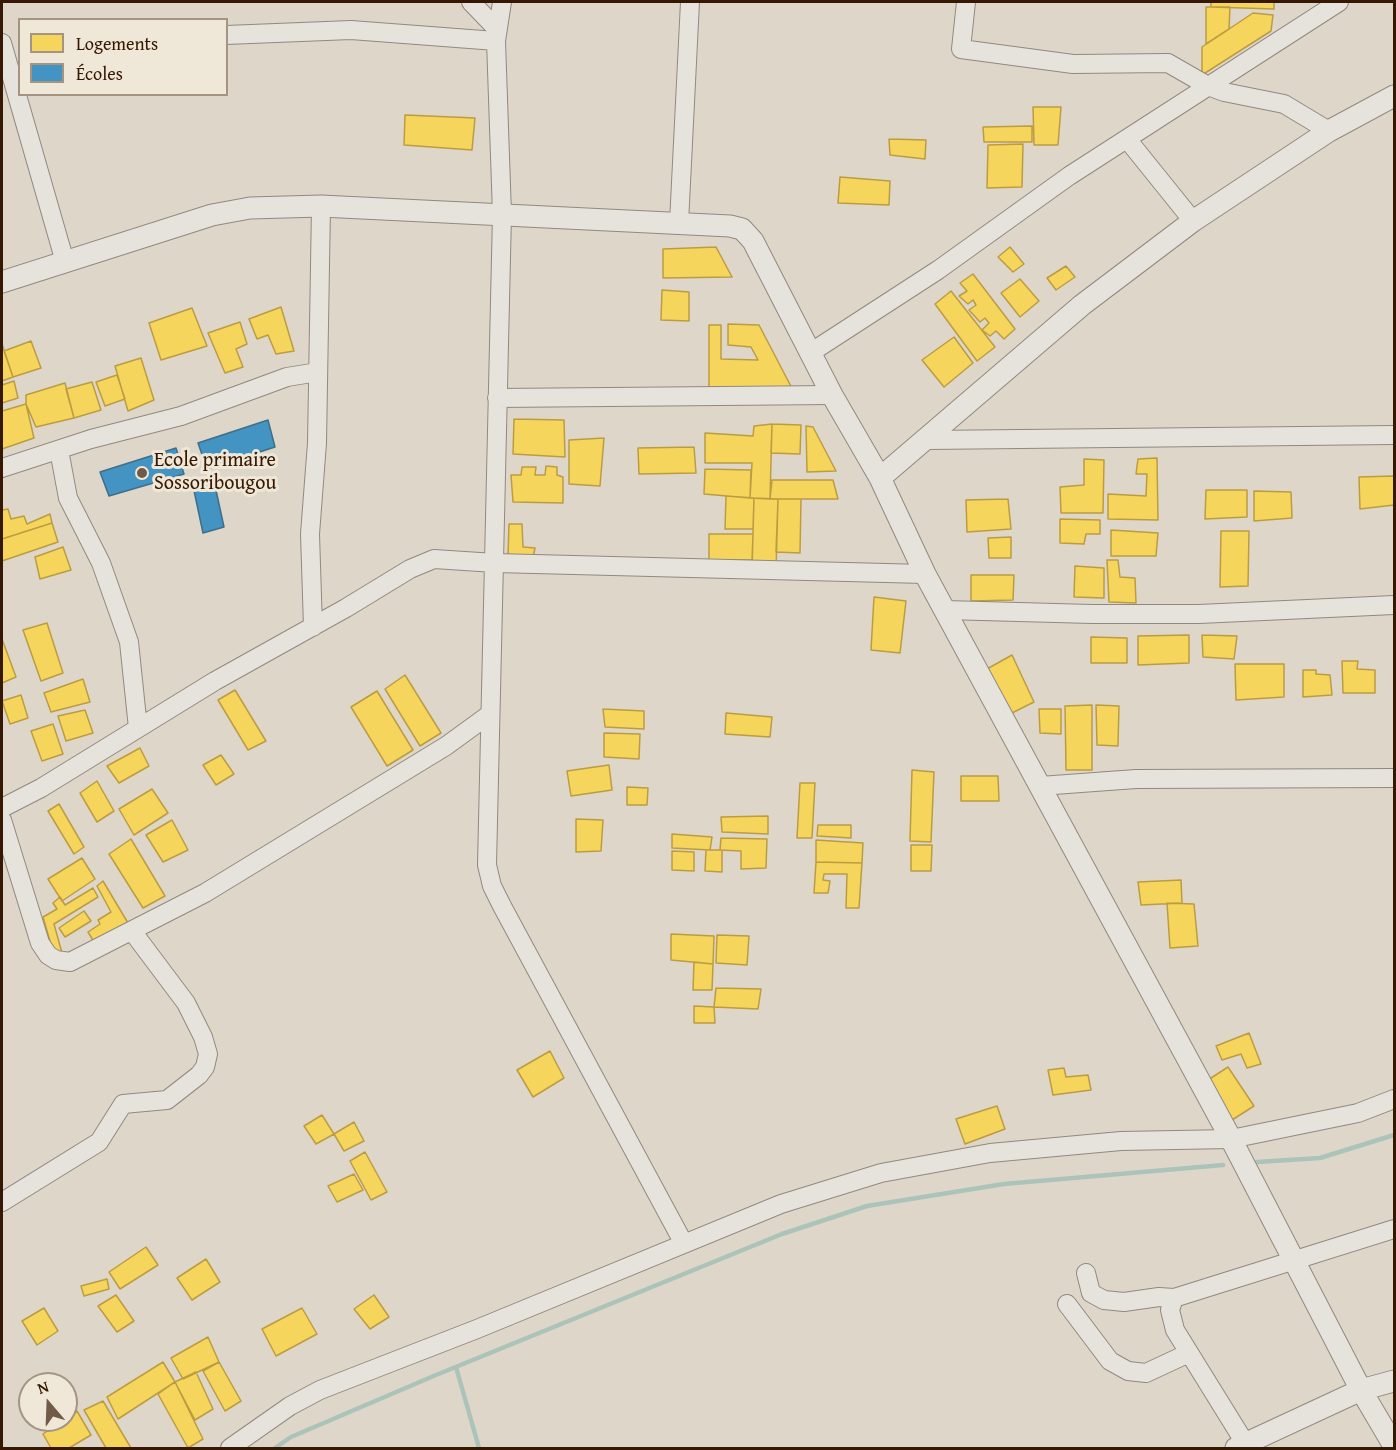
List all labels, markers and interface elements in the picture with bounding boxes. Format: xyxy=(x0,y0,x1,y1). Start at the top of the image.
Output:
legend xyxy=(18,18,228,96)
text: Logements xyxy=(76,30,158,57)
text: Écoles xyxy=(76,60,123,87)
place label: Ecole primaire Sossoribougou xyxy=(154,449,276,496)
marker: Ecole primaire Sossoribougou xyxy=(135,466,149,480)
north arrow xyxy=(18,1372,78,1432)
text: N xyxy=(34,1374,52,1400)

